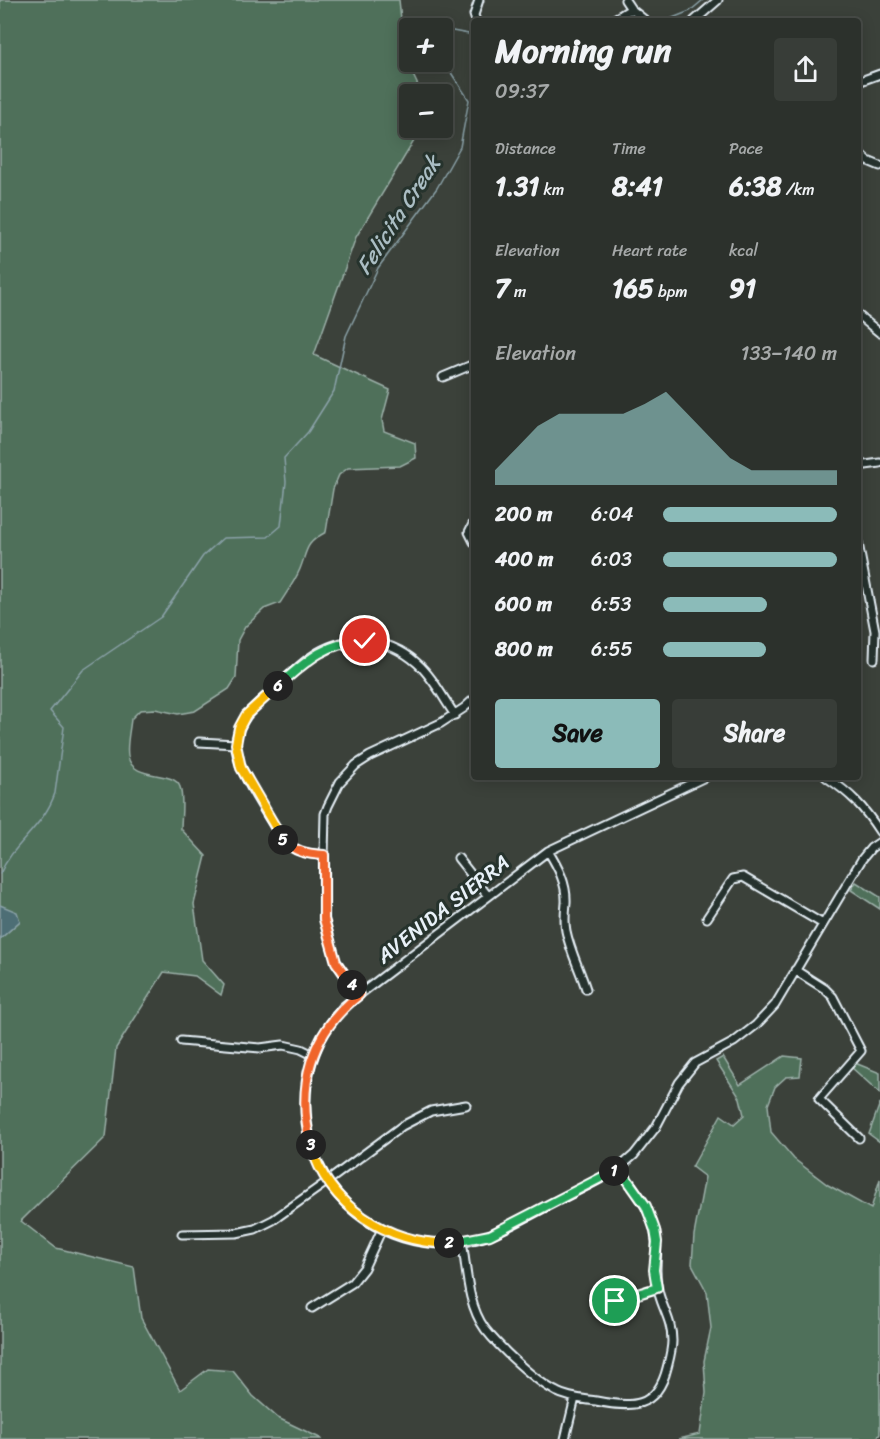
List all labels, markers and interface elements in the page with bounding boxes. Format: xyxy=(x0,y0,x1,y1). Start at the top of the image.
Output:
map controls xyxy=(399,18,453,138)
button: + xyxy=(399,18,453,72)
text: Morning run xyxy=(495,22,671,80)
button: share xyxy=(774,38,837,101)
text: 09:37 xyxy=(495,74,548,109)
button: − xyxy=(399,84,453,138)
text: Distance xyxy=(495,134,556,163)
text: Time xyxy=(612,134,646,163)
text: Pace xyxy=(729,134,763,163)
water label: Felicita Creak xyxy=(345,145,453,282)
text: 1.31 xyxy=(495,163,539,209)
text: 8:41 xyxy=(612,163,663,209)
text: 6:38 xyxy=(729,163,782,209)
text: km xyxy=(539,175,564,204)
text: /km xyxy=(782,175,814,204)
text: Elevation xyxy=(495,236,560,265)
text: Heart rate xyxy=(612,236,687,265)
text: kcal xyxy=(729,236,758,265)
text: 7 xyxy=(495,265,510,311)
text: 165 xyxy=(612,265,654,311)
text: 91 xyxy=(729,265,756,311)
text: m xyxy=(510,277,526,306)
text: bpm xyxy=(654,277,688,306)
text: Elevation xyxy=(495,336,576,371)
text: 133–140 m xyxy=(741,336,837,371)
text: 200 m xyxy=(495,497,552,532)
text: 6:04 xyxy=(591,497,634,532)
text: 400 m xyxy=(495,542,553,577)
text: 6:03 xyxy=(591,542,632,577)
text: 600 m xyxy=(495,587,552,622)
text: 6:53 xyxy=(591,587,632,622)
pin xyxy=(339,615,390,666)
icon: check xyxy=(348,624,381,657)
text: 800 m xyxy=(495,632,553,667)
text: 6:55 xyxy=(591,632,633,667)
pin: 6 xyxy=(263,671,293,701)
text: 6 xyxy=(273,671,283,700)
button: Save xyxy=(495,699,660,768)
button: Share xyxy=(672,699,837,768)
pin: 5 xyxy=(268,825,298,855)
text: 5 xyxy=(278,825,288,854)
street label: AVENIDA SIERRA xyxy=(367,844,518,974)
pin: 4 xyxy=(337,970,367,1000)
text: 4 xyxy=(347,970,357,999)
pin: 3 xyxy=(296,1130,326,1160)
text: 3 xyxy=(307,1130,315,1159)
pin: 1 xyxy=(599,1156,629,1186)
text: 1 xyxy=(611,1156,617,1185)
pin: 2 xyxy=(434,1228,464,1258)
text: 2 xyxy=(444,1228,454,1257)
pin xyxy=(589,1275,640,1326)
icon: arrive xyxy=(598,1284,631,1317)

